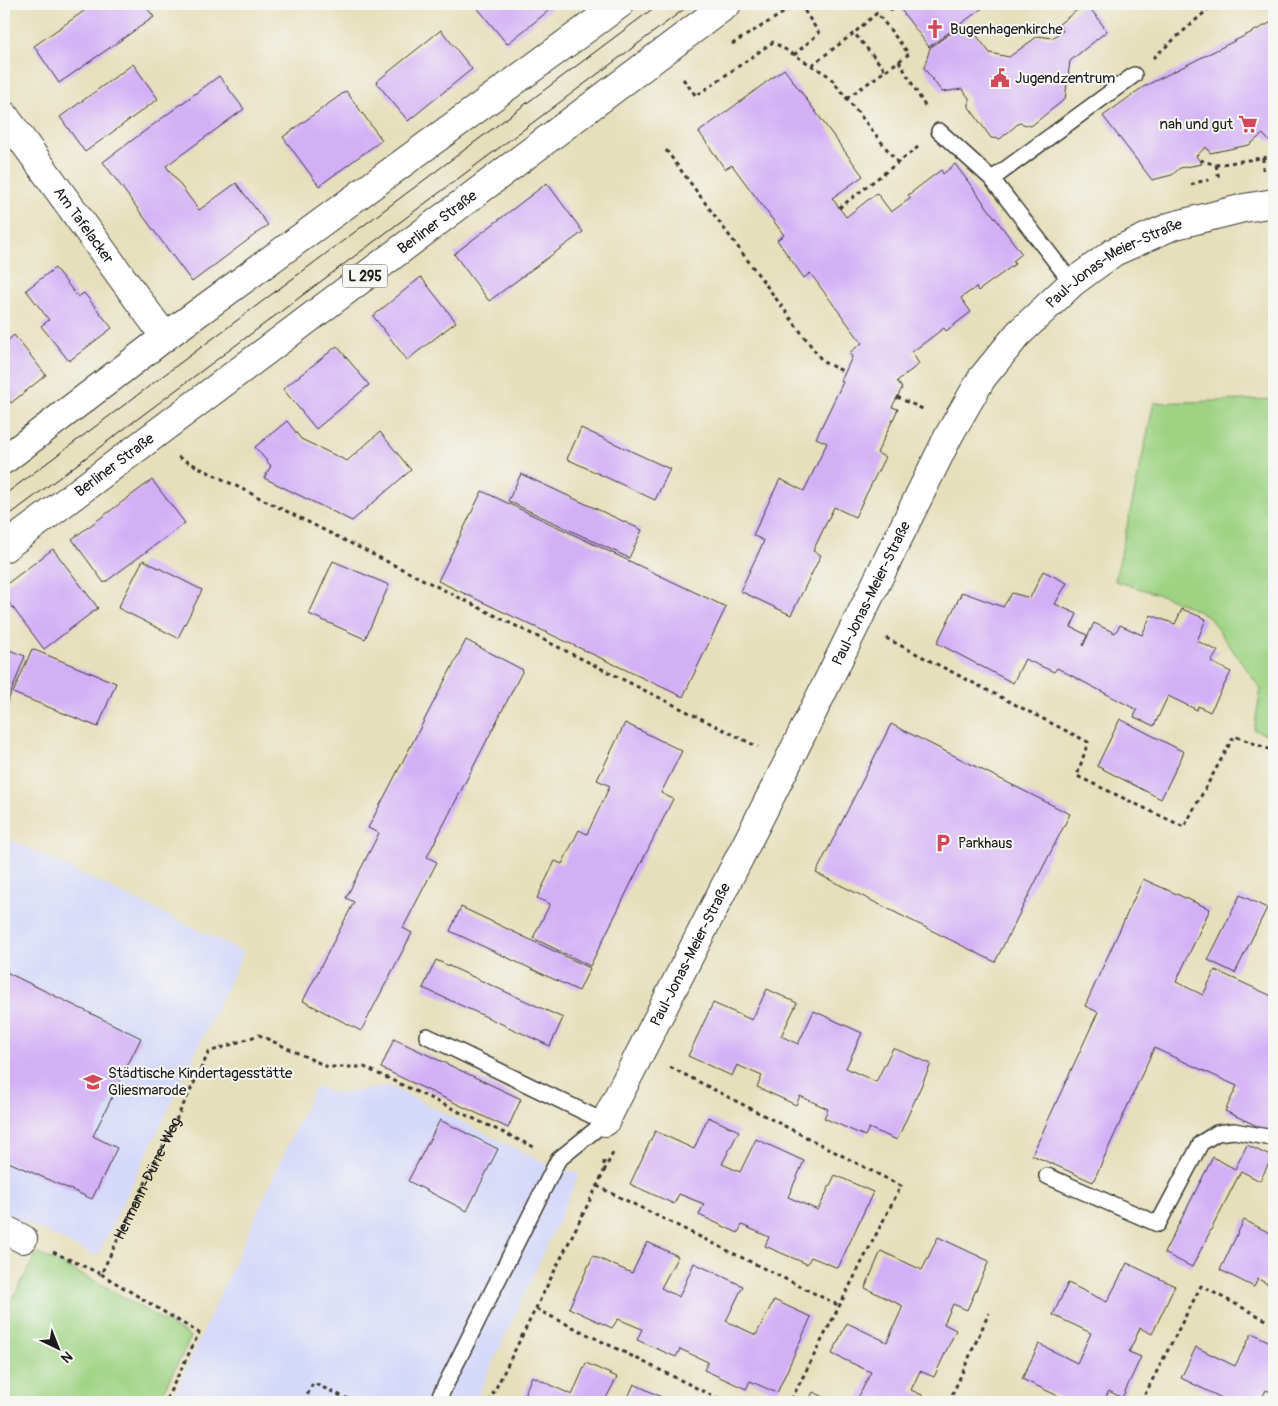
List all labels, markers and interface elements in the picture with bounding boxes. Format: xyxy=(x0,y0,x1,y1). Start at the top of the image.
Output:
church icon: Bugenhagenkirche xyxy=(924,18,946,40)
place label: Bugenhagenkirche xyxy=(950,20,1063,39)
public building icon: Jugendzentrum xyxy=(989,67,1011,89)
place label: Jugendzentrum xyxy=(1015,69,1115,88)
supermarket icon: nah und gut xyxy=(1237,113,1259,135)
place label: nah und gut xyxy=(1159,115,1234,134)
street label: Am Tafelacker xyxy=(49,183,118,268)
street label: Berliner Straße xyxy=(394,186,481,259)
street label: Paul-Jonas-Meier-Straße xyxy=(1042,215,1185,313)
road number: L 295 xyxy=(342,264,388,288)
street label: Berliner Straße xyxy=(71,429,159,501)
street label: Paul-Jonas-Meier-Straße xyxy=(828,518,915,669)
parking icon: Parkhaus xyxy=(932,832,954,854)
place label: Parkhaus xyxy=(958,834,1013,853)
street label: Paul-Jonas-Meier-Straße xyxy=(646,879,735,1030)
place label: Städtische Kindertagesstätte Gliesmarode xyxy=(108,1064,293,1100)
school or university icon: Städtische Kindertagesstätte Gliesmarode xyxy=(82,1071,104,1093)
street label: Hermann-Dürre-Weg xyxy=(110,1114,186,1243)
north arrow xyxy=(32,1324,82,1374)
text: N xyxy=(57,1348,76,1367)

